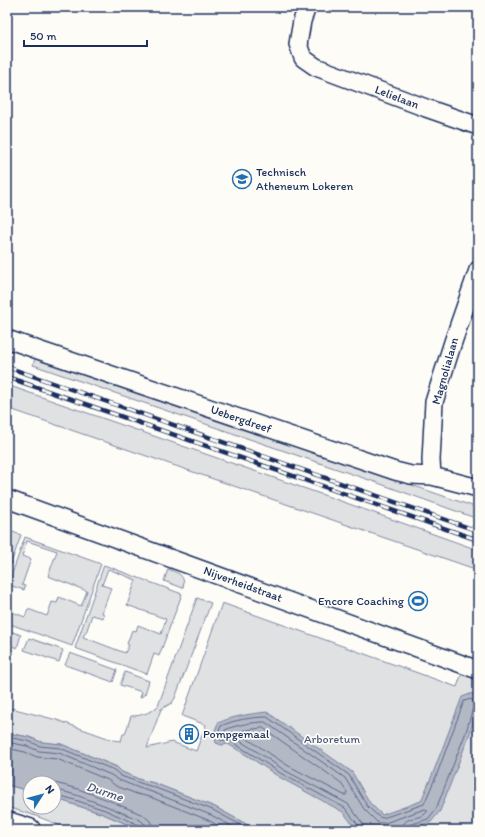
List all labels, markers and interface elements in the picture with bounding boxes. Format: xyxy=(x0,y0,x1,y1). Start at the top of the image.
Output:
scale bar xyxy=(24,22,147,48)
text: 50 m xyxy=(30,29,56,43)
street label: Lelielaan xyxy=(373,82,421,112)
place label: Technisch Atheneum Lokeren xyxy=(256,165,354,193)
school or university icon: Technisch Atheneum Lokeren xyxy=(231,168,253,190)
street label: Magnolialaan xyxy=(429,335,461,406)
street label: Uebergdreef xyxy=(209,402,274,436)
street label: Nijverheidstraat xyxy=(202,563,285,605)
sports icon: Encore Coaching xyxy=(407,590,429,612)
place label: Encore Coaching xyxy=(318,594,405,608)
building icon: Pompgemaal xyxy=(178,723,200,745)
place label: Pompgemaal xyxy=(203,727,270,741)
park label: Arboretum xyxy=(304,732,360,746)
north arrow xyxy=(22,775,62,815)
water label: Durme xyxy=(85,779,126,805)
text: N xyxy=(42,783,57,796)

